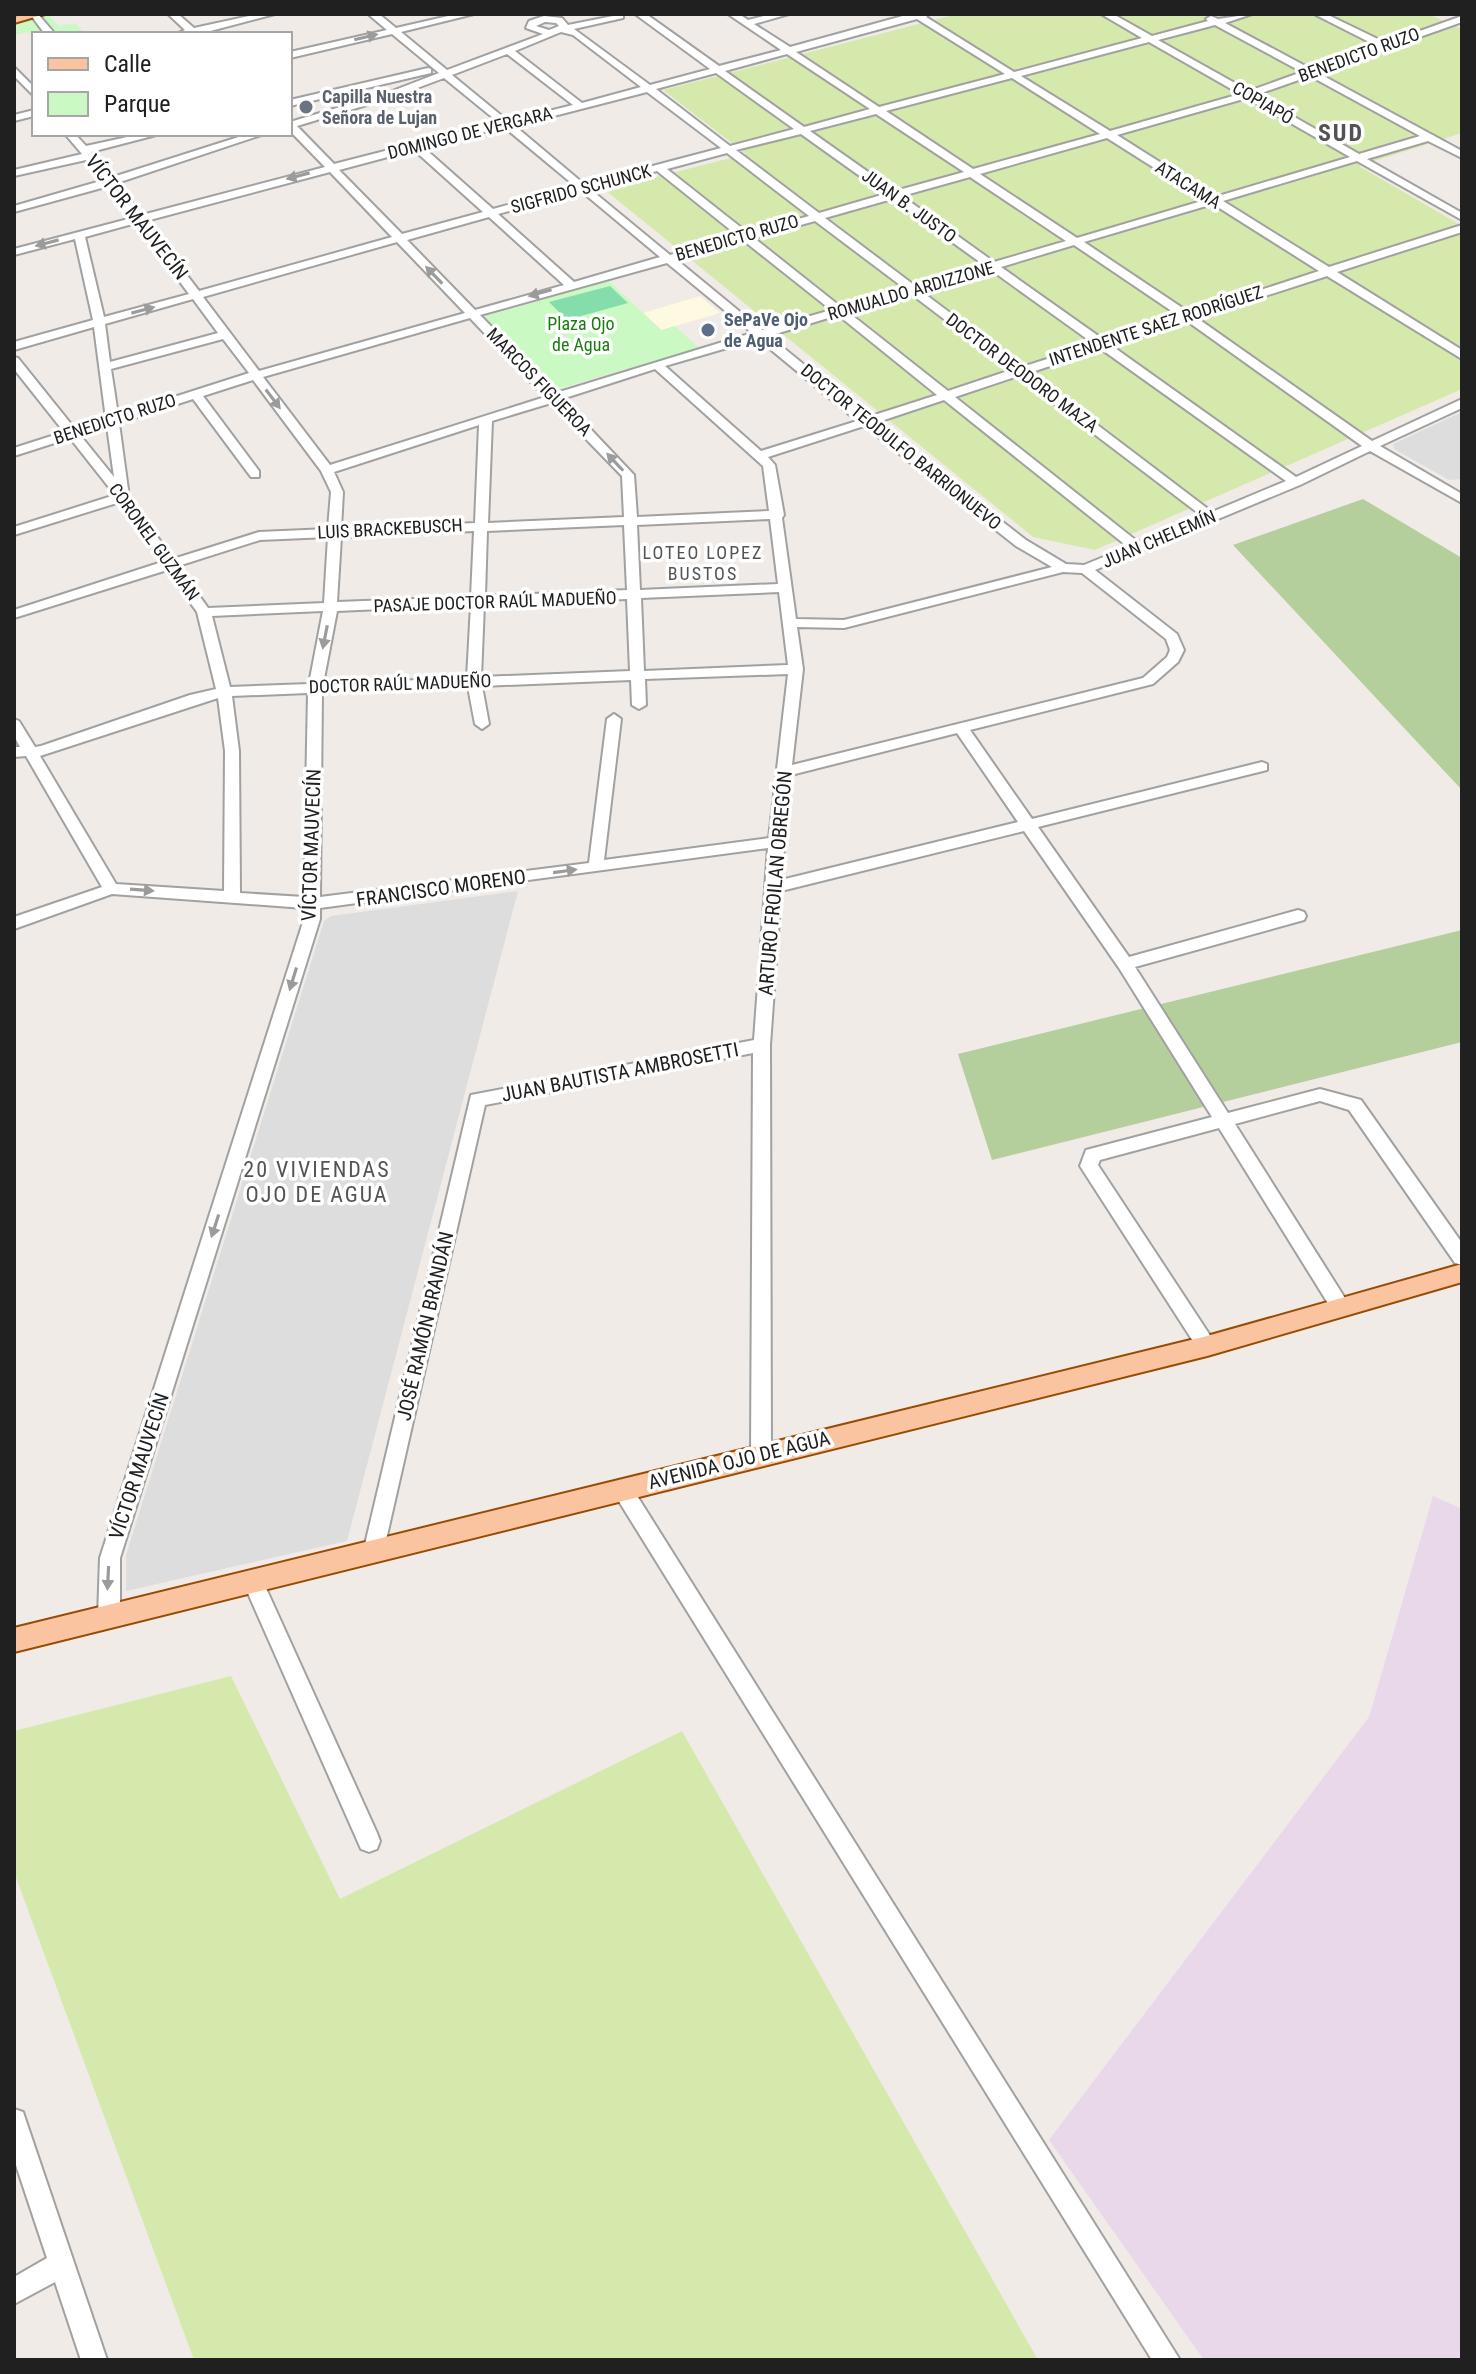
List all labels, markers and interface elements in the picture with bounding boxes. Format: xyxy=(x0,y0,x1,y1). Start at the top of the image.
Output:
street label: BENEDICTO RUZO xyxy=(1295,23,1422,86)
one-way arrow xyxy=(354,30,379,43)
legend xyxy=(32,32,292,136)
text: Calle xyxy=(104,50,151,78)
street label: COPIAPÓ xyxy=(1229,77,1297,128)
place label: Capilla Nuestra Señora de Lujan xyxy=(322,86,437,128)
text: Parque xyxy=(104,90,171,118)
marker: Capilla Nuestra Señora de Lujan xyxy=(297,98,315,116)
street label: DOMINGO DE VERGARA xyxy=(385,102,555,163)
district label: SUD xyxy=(1318,119,1364,147)
street label: VÍCTOR MAUVECÍN xyxy=(81,150,193,284)
street label: ATACAMA xyxy=(1152,156,1225,213)
street label: SIGFRIDO SCHUNCK xyxy=(508,160,653,217)
street label: JUAN B. JUSTO xyxy=(858,164,960,247)
one-way arrow xyxy=(285,171,310,183)
street label: BENEDICTO RUZO xyxy=(673,210,801,265)
one-way arrow xyxy=(34,238,59,250)
street label: ROMUALDO ARDIZZONE xyxy=(825,257,997,324)
one-way arrow xyxy=(425,266,444,285)
street label: INTENDENTE SAEZ RODRÍGUEZ xyxy=(1046,281,1265,370)
one-way arrow xyxy=(527,288,552,300)
one-way arrow xyxy=(131,304,156,316)
place label: SePaVe Ojo de Agua xyxy=(724,309,808,351)
street label: DOCTOR DEODORO MAZA xyxy=(942,309,1103,437)
park label: Plaza Ojo de Agua xyxy=(547,313,615,355)
marker: SePaVe Ojo de Agua xyxy=(699,321,717,339)
street label: MARCOS FIGUEROA xyxy=(483,323,597,440)
street label: DOCTOR TEODULFO BARRIONUEVO xyxy=(797,359,1006,534)
one-way arrow xyxy=(265,388,281,409)
street label: BENEDICTO RUZO xyxy=(51,389,179,448)
one-way arrow xyxy=(607,452,625,471)
street label: CORONEL GUZMÁN xyxy=(105,479,204,604)
street label: JUAN CHELEMÍN xyxy=(1099,505,1219,572)
street label: LUIS BRACKEBUSCH xyxy=(317,514,463,543)
district label: LOTEO LOPEZ BUSTOS xyxy=(643,542,763,584)
street label: PASAJE DOCTOR RAÚL MADUEÑO xyxy=(373,587,617,616)
one-way arrow xyxy=(318,625,330,650)
street label: DOCTOR RAÚL MADUEÑO xyxy=(308,670,492,697)
street label: VÍCTOR MAUVECÍN xyxy=(296,768,326,922)
street label: ARTURO FROILAN OBREGÓN xyxy=(753,770,797,996)
street label: FRANCISCO MORENO xyxy=(355,864,527,912)
one-way arrow xyxy=(553,864,578,877)
one-way arrow xyxy=(130,884,155,897)
one-way arrow xyxy=(286,967,299,991)
street label: JUAN BAUTISTA AMBROSETTI xyxy=(499,1037,741,1107)
district label: 20 VIVIENDAS OJO DE AGUA xyxy=(243,1157,391,1207)
one-way arrow xyxy=(208,1215,220,1239)
street label: JOSÉ RAMÓN BRANDÁN xyxy=(392,1229,458,1423)
street label: VÍCTOR MAUVECÍN xyxy=(104,1390,174,1542)
street label: AVENIDA OJO DE AGUA xyxy=(646,1426,833,1494)
one-way arrow xyxy=(101,1566,114,1591)

